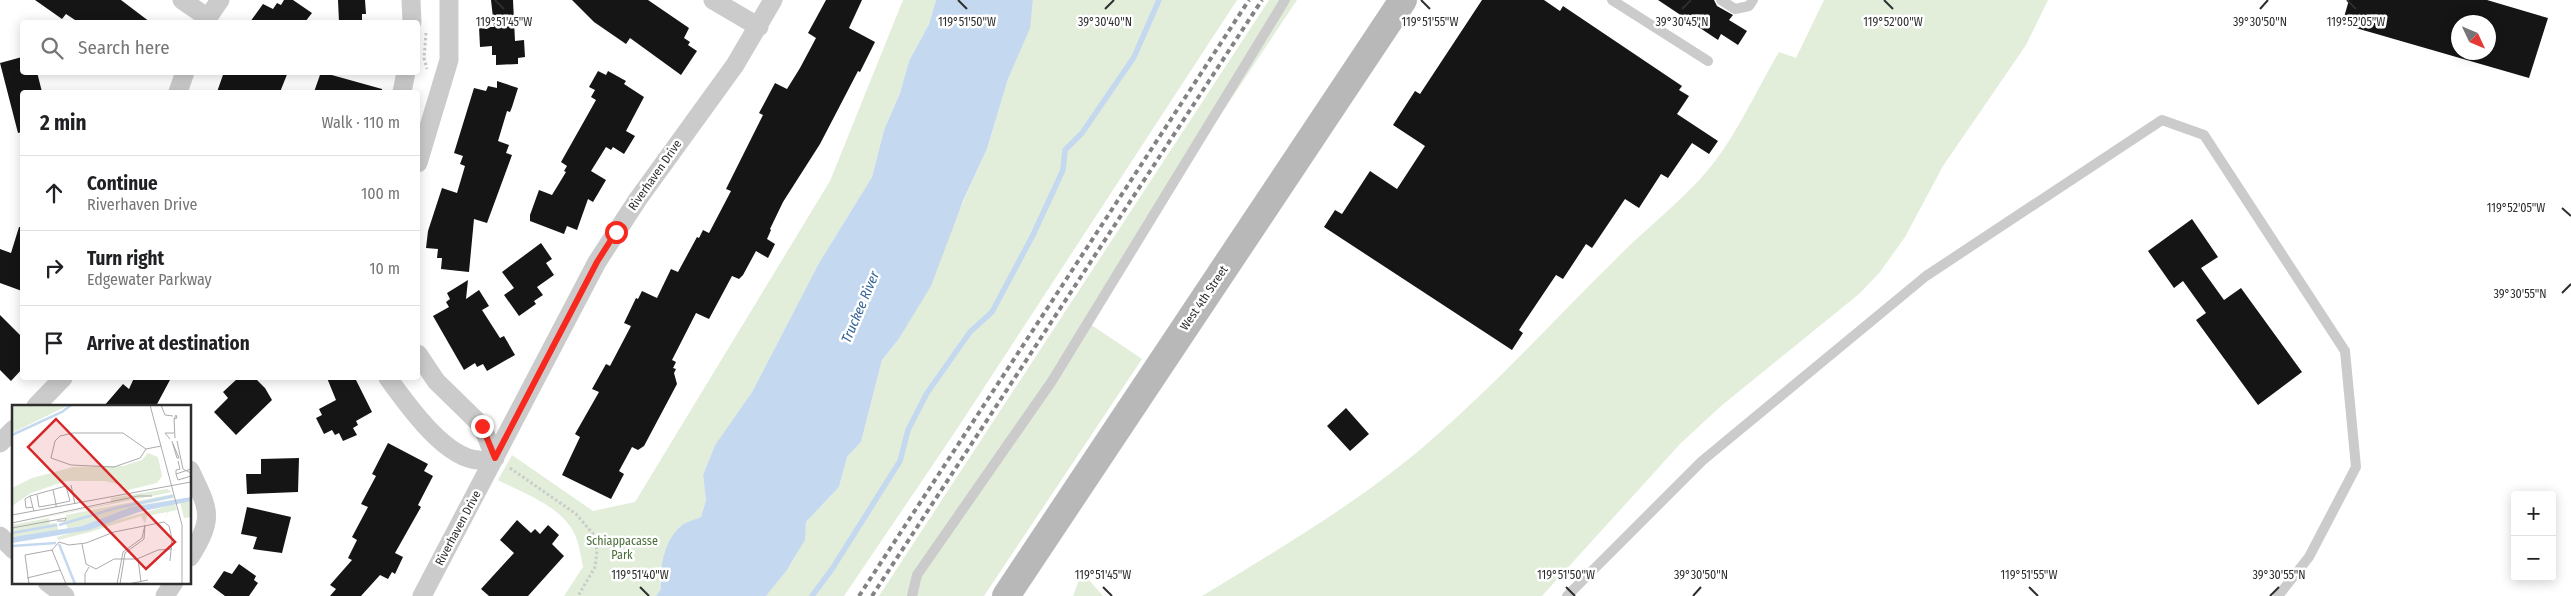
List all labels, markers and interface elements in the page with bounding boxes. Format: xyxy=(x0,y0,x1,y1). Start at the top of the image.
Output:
text: 119°51'45"W xyxy=(476,15,532,29)
text: 119°51'50"W xyxy=(938,15,996,29)
text: 39°30'40"N xyxy=(1078,15,1132,29)
text: 119°51'55"W xyxy=(1402,15,1458,29)
text: 39°30'45"N xyxy=(1656,15,1708,29)
text: 119°52'00"W xyxy=(1863,15,1923,29)
text: 39°30'50"N xyxy=(2233,15,2287,29)
text: 119°52'05"W xyxy=(2327,15,2385,29)
north arrow xyxy=(2451,15,2496,60)
search box xyxy=(20,20,420,75)
icon: search xyxy=(38,34,66,62)
text: Search here xyxy=(78,36,170,59)
text: 2 min xyxy=(40,110,87,136)
text: Walk · 110 m xyxy=(322,113,400,132)
street label: Riverhaven Drive xyxy=(626,137,685,213)
text: Continue xyxy=(87,172,158,195)
icon: ahead xyxy=(40,179,68,207)
text: 100 m xyxy=(361,184,400,203)
text: Riverhaven Drive xyxy=(87,195,197,214)
text: 119°52'05"W xyxy=(2487,201,2545,215)
route start xyxy=(605,221,628,244)
text: Turn right xyxy=(87,247,164,270)
icon: right xyxy=(40,254,68,282)
text: 10 m xyxy=(369,259,400,278)
street label: West 4th Street xyxy=(1177,263,1231,333)
water label: Truckee River xyxy=(838,268,884,346)
text: Edgewater Parkway xyxy=(87,270,212,289)
text: 39°30'55"N xyxy=(2493,287,2547,301)
icon: arrive xyxy=(40,329,68,357)
text: Arrive at destination xyxy=(87,332,250,355)
inset map xyxy=(12,405,191,584)
route end xyxy=(471,415,494,438)
street label: Riverhaven Drive xyxy=(432,488,484,568)
map controls xyxy=(2511,491,2556,581)
button: + xyxy=(2511,491,2556,536)
park label: Schiappacasse Park xyxy=(586,534,658,562)
button: − xyxy=(2511,536,2556,581)
text: 119°51'40"W xyxy=(611,568,669,582)
text: 119°51'45"W xyxy=(1075,568,1131,582)
text: 119°51'50"W xyxy=(1537,568,1595,582)
text: 39°30'50"N xyxy=(1674,568,1728,582)
text: 119°51'55"W xyxy=(2001,568,2057,582)
text: 39°30'55"N xyxy=(2252,568,2306,582)

